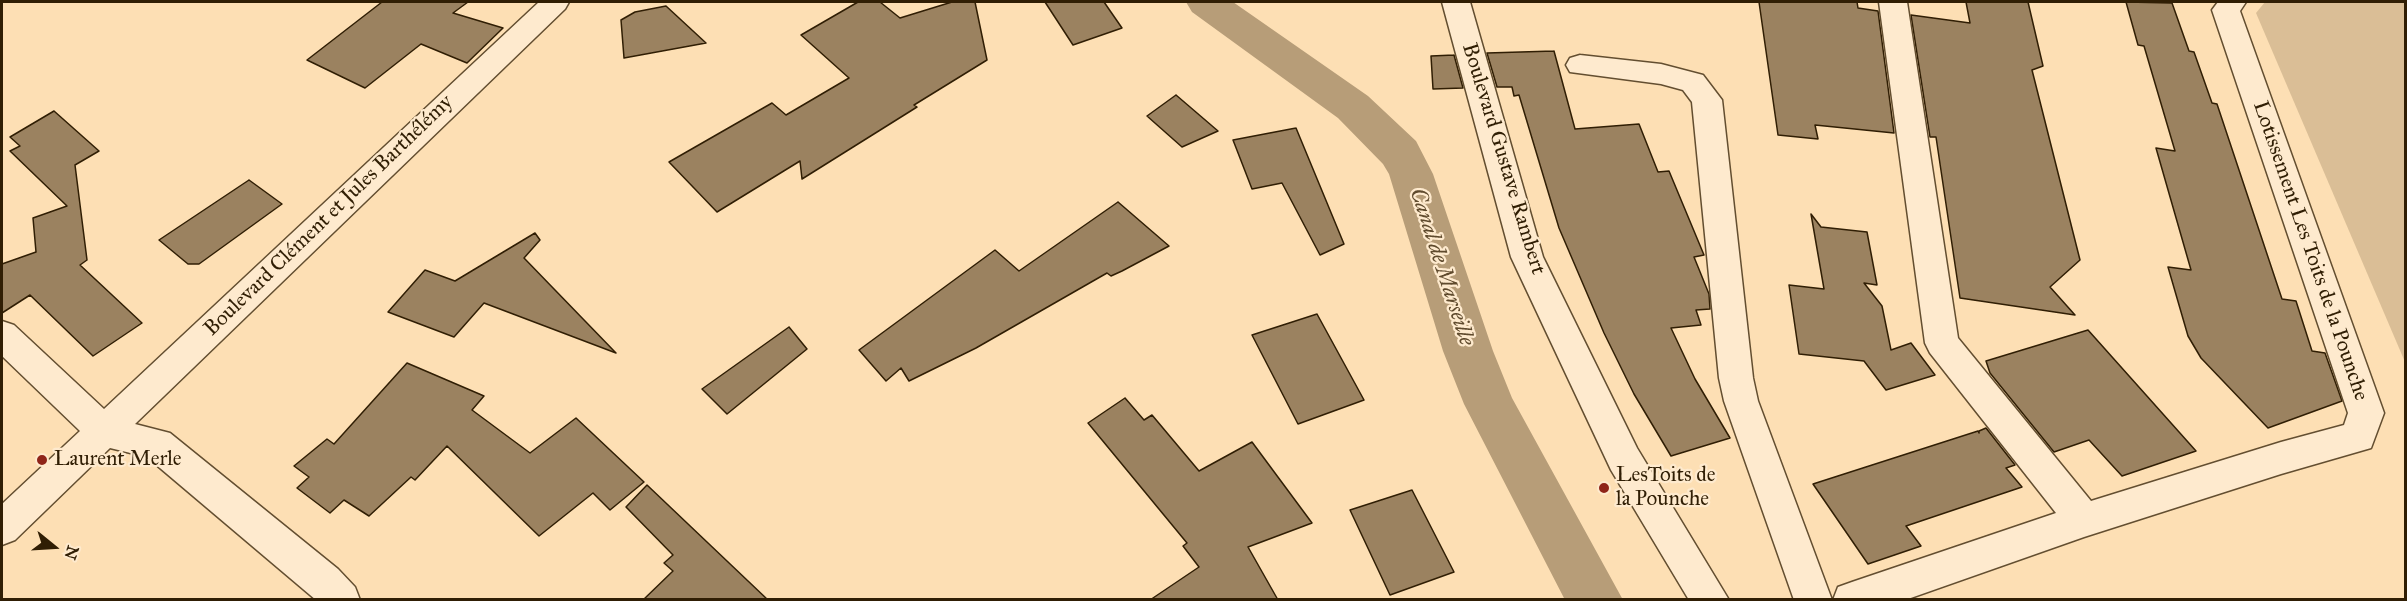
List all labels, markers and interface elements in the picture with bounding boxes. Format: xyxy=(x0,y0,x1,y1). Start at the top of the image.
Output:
street label: Boulevard Gustave Rambert xyxy=(1456,40,1550,278)
street label: Boulevard Clément et Jules Barthélémy xyxy=(199,90,459,342)
street label: Lotissement Les Toits de la Pounche xyxy=(2247,98,2373,404)
water label: Canal de Marseille xyxy=(1403,185,1479,349)
place label: Laurent Merle xyxy=(54,447,182,473)
marker: Laurent Merle xyxy=(35,453,49,467)
place label: LesToits de la Pounche xyxy=(1616,463,1715,513)
marker: LesToits de la Pounche xyxy=(1597,481,1611,495)
north arrow xyxy=(24,517,84,577)
text: N xyxy=(60,543,83,562)

